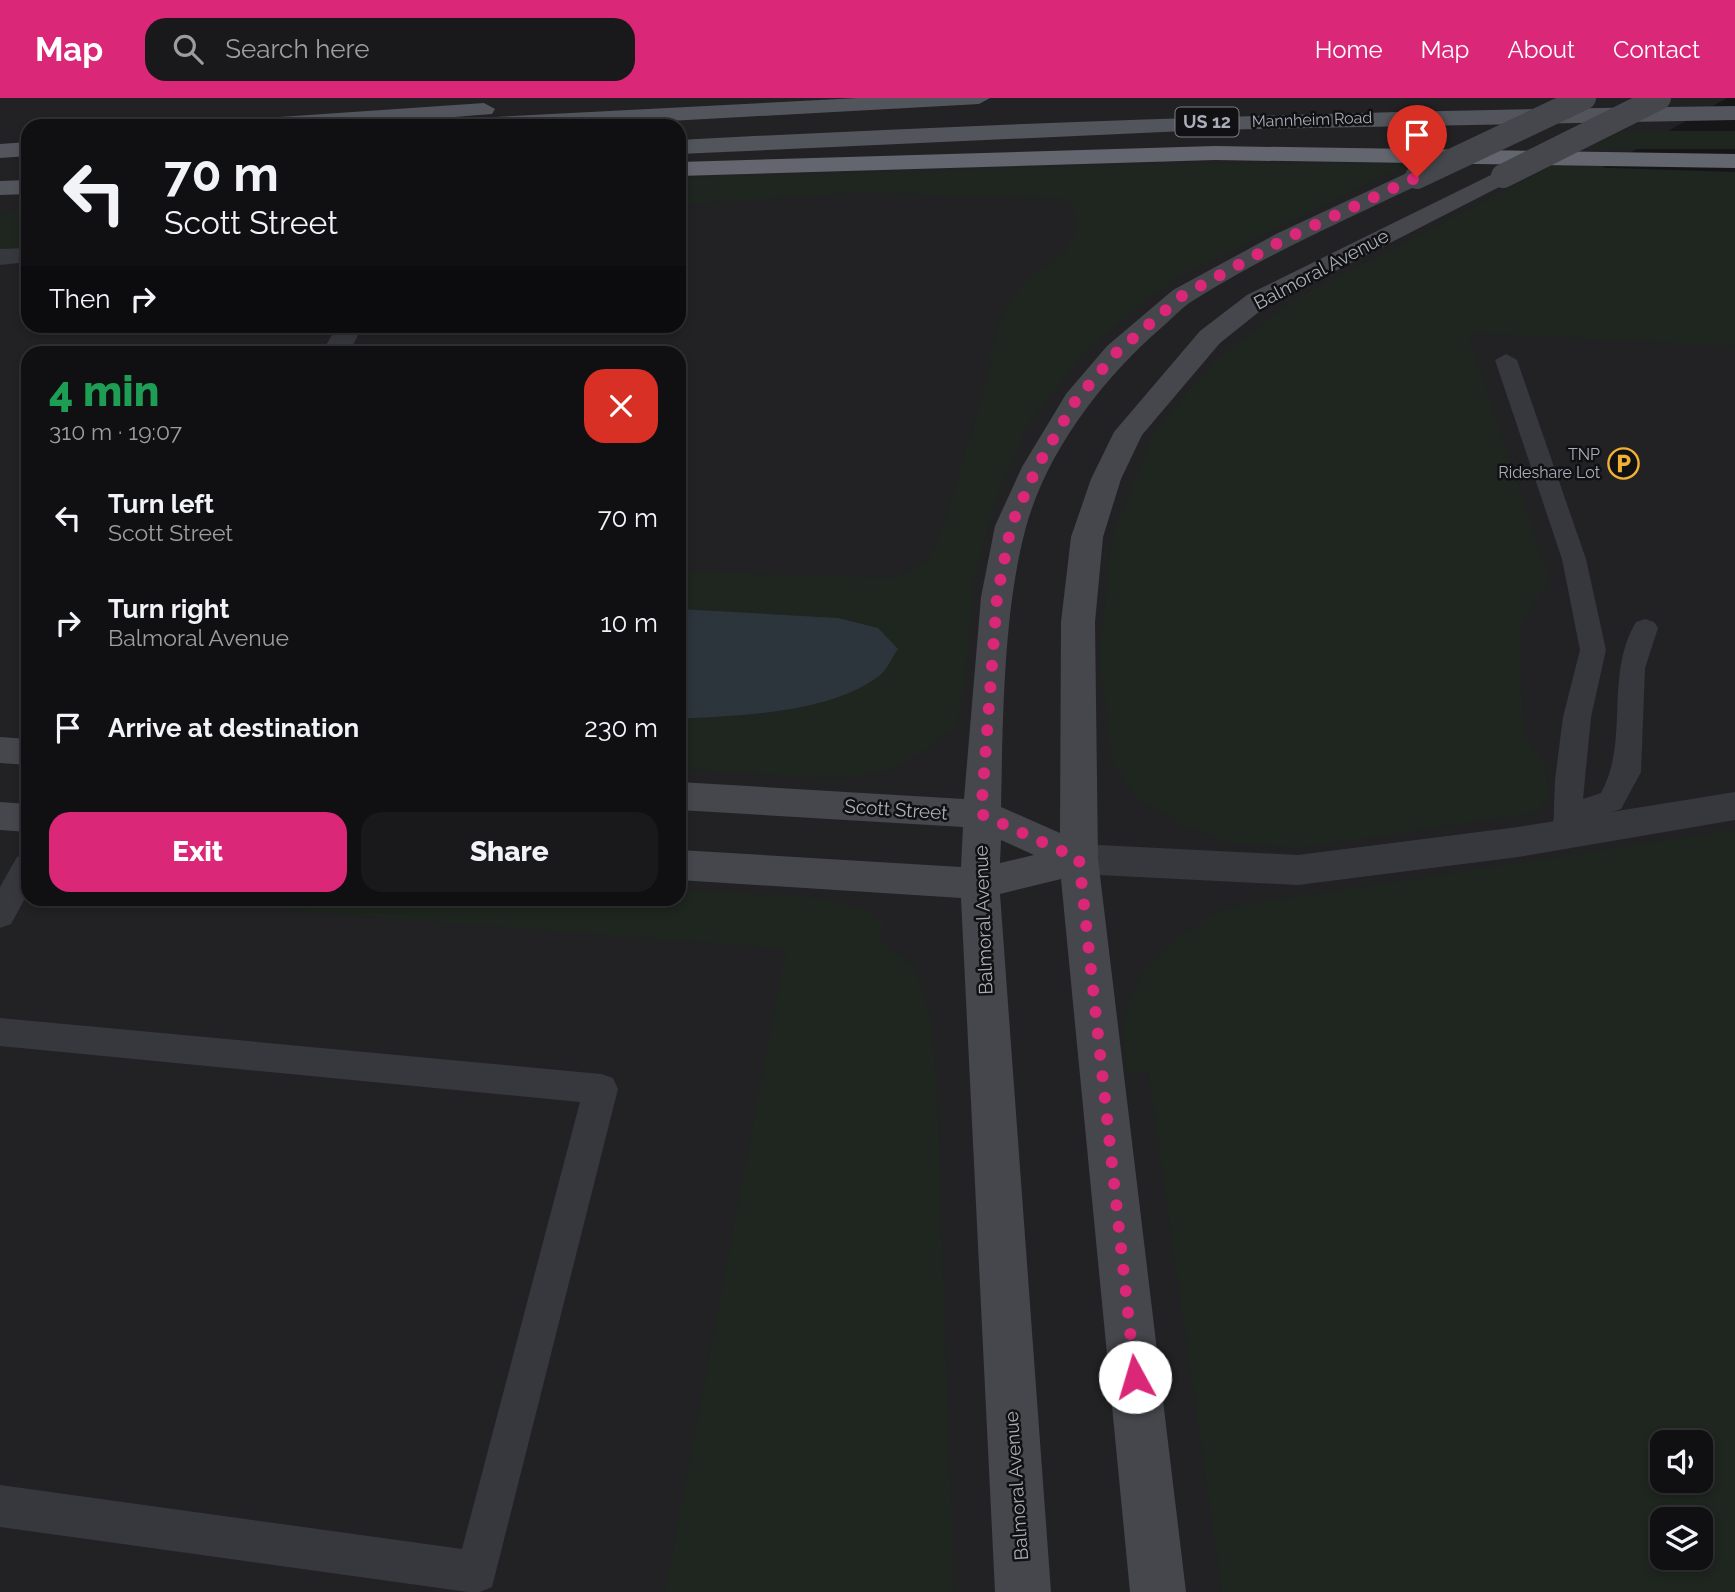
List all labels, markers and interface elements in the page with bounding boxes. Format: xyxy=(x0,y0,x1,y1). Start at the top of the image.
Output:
search box xyxy=(145,18,635,81)
text: Map xyxy=(35,30,103,69)
icon: search xyxy=(169,30,207,68)
text: Search here xyxy=(225,34,370,64)
text: Home xyxy=(1315,35,1383,64)
text: Map xyxy=(1421,35,1469,64)
text: About xyxy=(1507,35,1575,64)
text: Contact xyxy=(1613,35,1700,64)
pin xyxy=(1387,105,1447,177)
road number: US 12 xyxy=(1176,107,1238,136)
street label: Mannheim Road xyxy=(1251,108,1373,131)
icon: arrive xyxy=(1398,116,1436,154)
text: 70 m xyxy=(164,145,279,202)
icon: left xyxy=(49,147,140,238)
text: Scott Street xyxy=(164,204,338,241)
street label: Balmoral Avenue xyxy=(1250,224,1392,314)
icon: right xyxy=(124,280,162,318)
text: Then xyxy=(49,284,110,314)
text: 4 min xyxy=(49,367,159,416)
button: close xyxy=(584,369,658,443)
text: 310 m · 19:07 xyxy=(49,418,182,445)
place label: TNP Rideshare Lot xyxy=(1498,445,1601,482)
parking icon: TNP Rideshare Lot xyxy=(1606,446,1640,480)
text: Turn left xyxy=(108,489,214,519)
icon: left xyxy=(49,499,87,537)
text: 70 m xyxy=(598,503,658,533)
text: Scott Street xyxy=(108,519,233,546)
text: Turn right xyxy=(108,594,229,624)
icon: right xyxy=(49,604,87,642)
text: 10 m xyxy=(600,608,658,638)
text: Balmoral Avenue xyxy=(108,624,289,651)
icon: arrive xyxy=(49,709,87,747)
text: Arrive at destination xyxy=(108,713,359,743)
text: 230 m xyxy=(584,713,658,743)
street label: Scott Street xyxy=(844,794,949,824)
button: Exit xyxy=(49,812,347,892)
button: Share xyxy=(361,812,658,892)
street label: Balmoral Avenue xyxy=(969,845,997,995)
position arrow xyxy=(1098,1340,1172,1414)
street label: Balmoral Avenue xyxy=(1000,1411,1032,1561)
map controls xyxy=(1650,1430,1713,1570)
button: sound xyxy=(1650,1430,1713,1493)
button: layers xyxy=(1650,1507,1713,1570)

